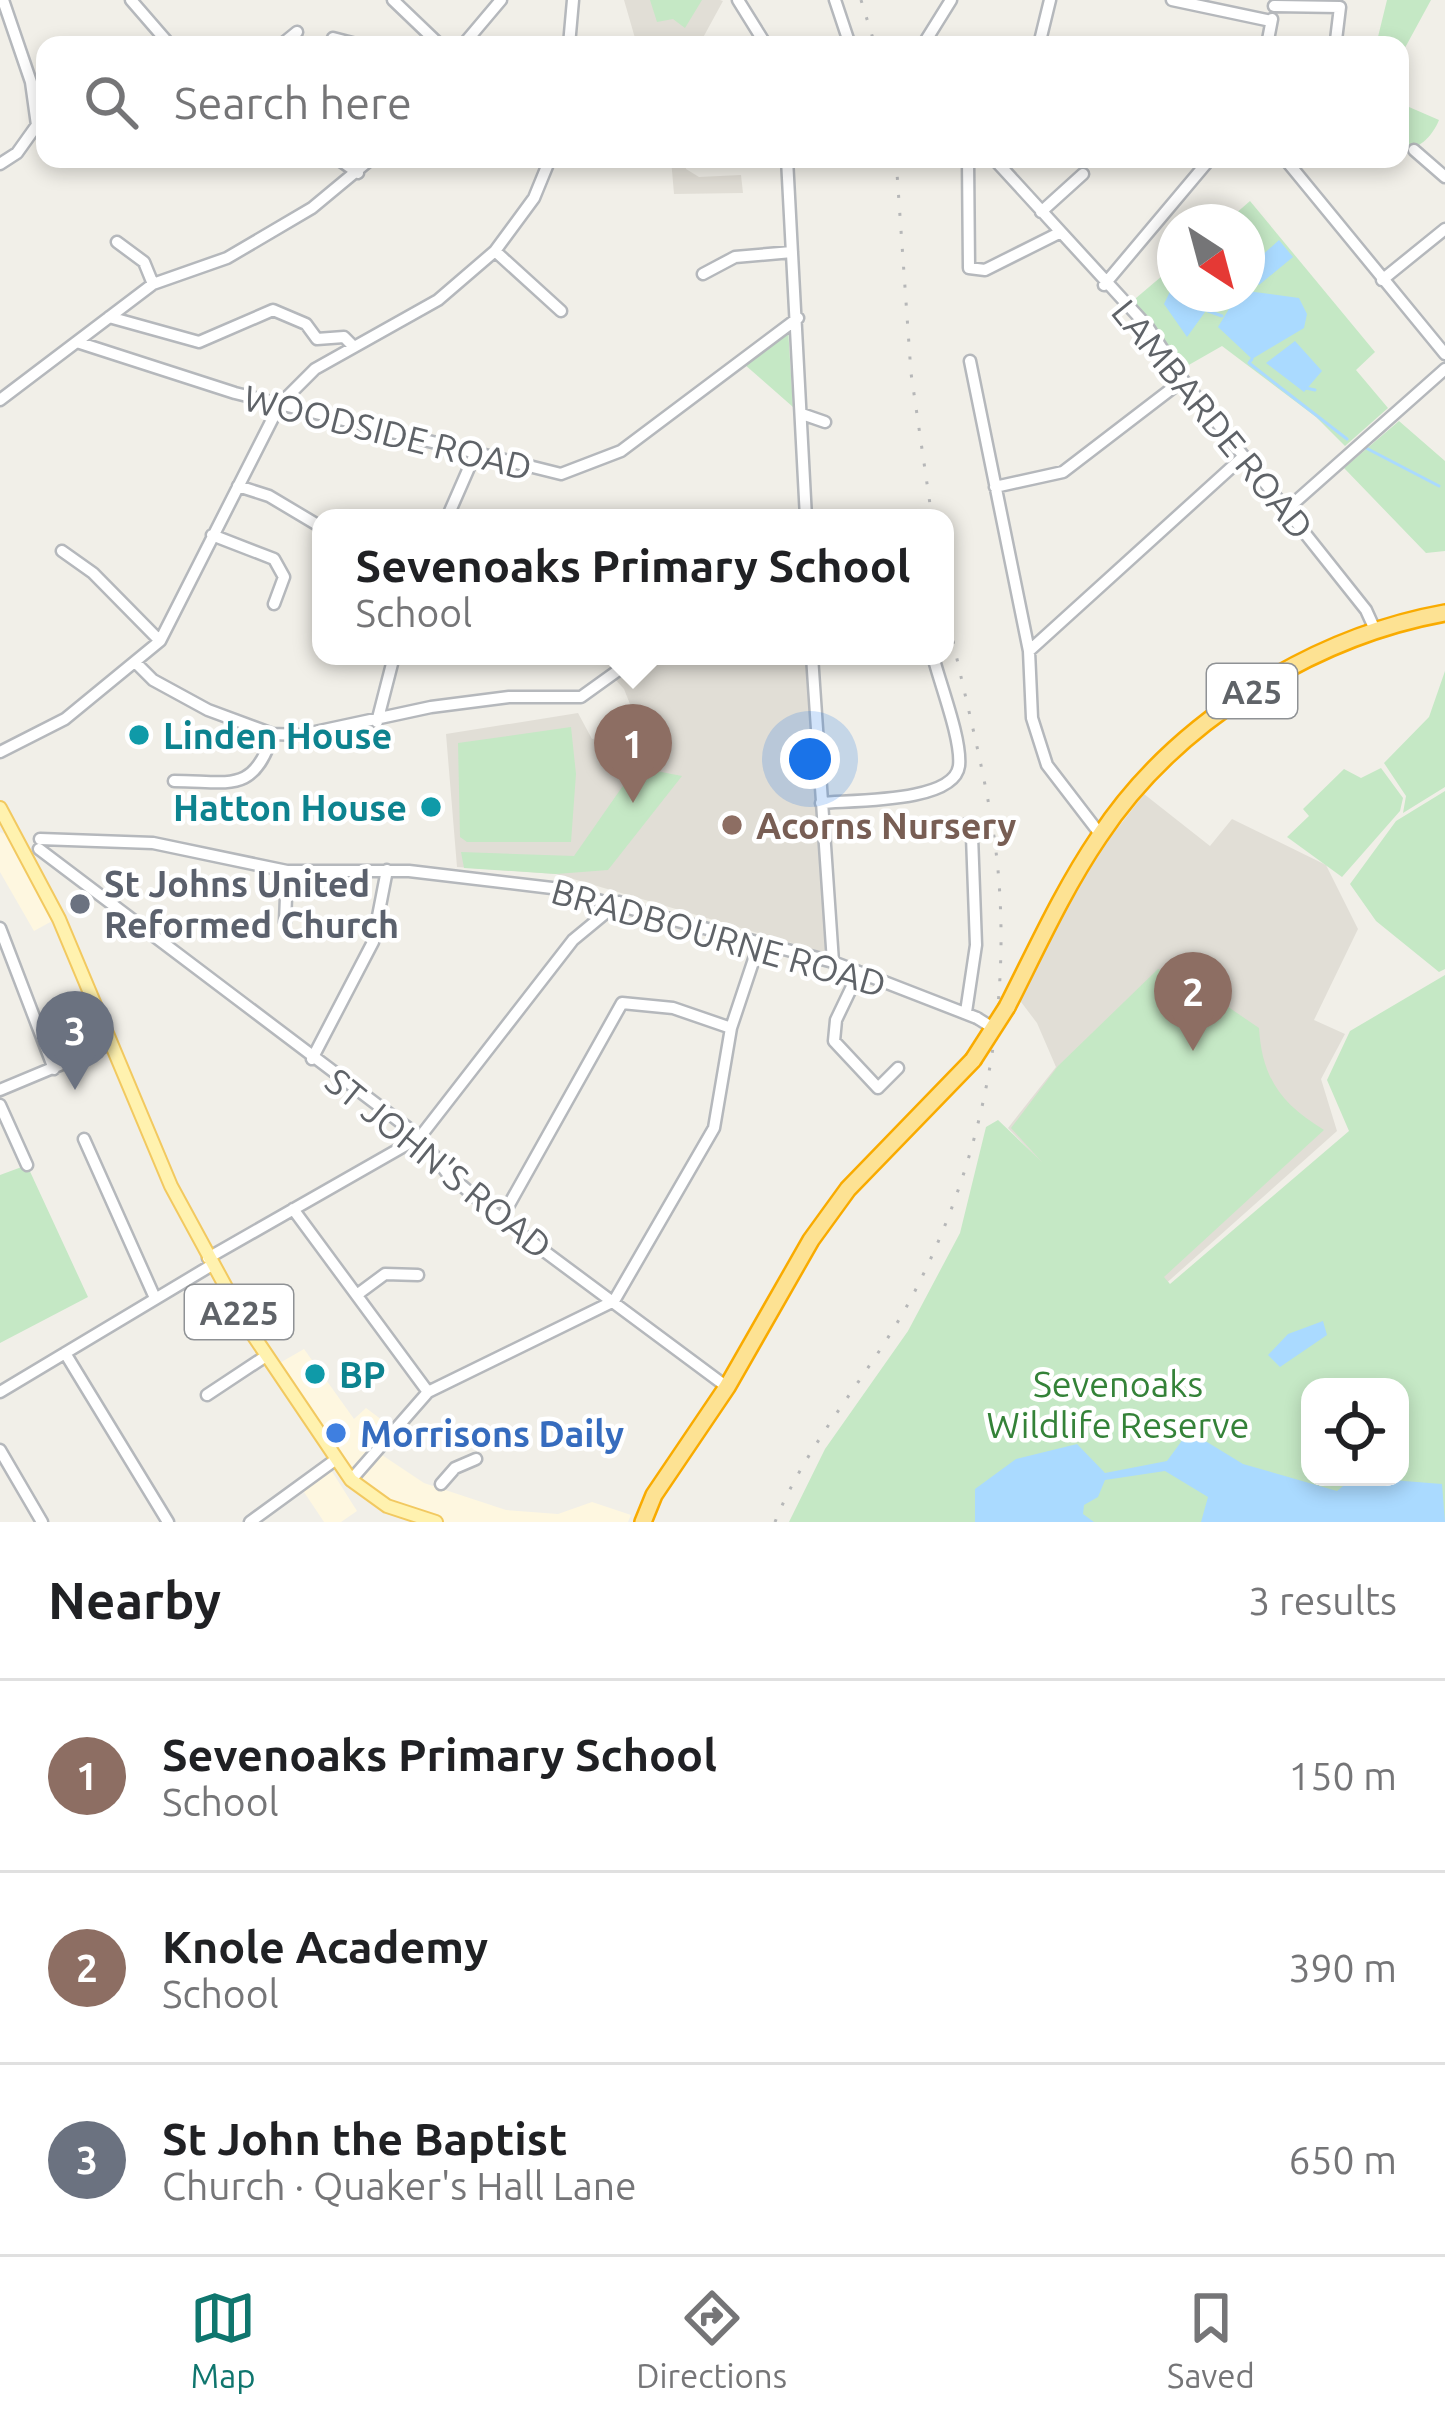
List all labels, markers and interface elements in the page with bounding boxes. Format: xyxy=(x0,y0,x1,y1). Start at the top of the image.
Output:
search box xyxy=(36,36,1409,168)
icon: search xyxy=(78,69,144,135)
text: Search here xyxy=(174,77,412,128)
north arrow xyxy=(1157,204,1265,312)
street label: LAMBARDE ROAD xyxy=(1104,291,1322,547)
street label: WOODSIDE ROAD xyxy=(240,376,536,488)
popup xyxy=(312,509,954,665)
text: Sevenoaks Primary School xyxy=(356,540,910,591)
text: School xyxy=(356,591,472,634)
road number: A25 xyxy=(1207,664,1297,718)
pin: 1 xyxy=(594,704,672,803)
place label: Linden House xyxy=(163,715,392,756)
marker: Linden House xyxy=(126,722,152,748)
your location xyxy=(780,729,840,789)
place label: Hatton House xyxy=(173,787,407,828)
marker: Hatton House xyxy=(418,794,444,820)
place label: Acorns Nursery xyxy=(756,805,1016,846)
marker: Acorns Nursery xyxy=(719,812,745,838)
place label: St Johns United Reformed Church xyxy=(104,863,399,945)
street label: BRADBOURNE ROAD xyxy=(547,870,891,1004)
marker: St Johns United Reformed Church xyxy=(67,891,93,917)
pin: 2 xyxy=(1154,952,1232,1051)
pin: 3 xyxy=(36,991,114,1090)
street label: ST JOHN'S ROAD xyxy=(318,1060,560,1266)
road number: A225 xyxy=(185,1285,293,1339)
place label: BP xyxy=(339,1354,386,1395)
marker: BP xyxy=(302,1361,328,1387)
park label: Sevenoaks Wildlife Reserve xyxy=(987,1363,1249,1445)
map controls xyxy=(1301,1378,1409,1486)
button: locate xyxy=(1301,1378,1409,1486)
place label: Morrisons Daily xyxy=(360,1413,624,1454)
marker: Morrisons Daily xyxy=(323,1420,349,1446)
text: Nearby xyxy=(48,1571,221,1629)
text: 3 results xyxy=(1248,1579,1397,1622)
text: Sevenoaks Primary School xyxy=(162,1729,717,1780)
text: 1 xyxy=(76,1754,98,1797)
text: 150 m xyxy=(1288,1754,1397,1797)
text: School xyxy=(162,1780,279,1823)
text: Knole Academy xyxy=(162,1921,488,1972)
text: 2 xyxy=(76,1946,98,1989)
text: 390 m xyxy=(1288,1946,1397,1989)
text: School xyxy=(162,1972,279,2015)
text: St John the Baptist xyxy=(162,2113,568,2164)
text: 3 xyxy=(76,2138,98,2181)
text: 650 m xyxy=(1288,2138,1397,2181)
text: Church · Quaker's Hall Lane xyxy=(162,2164,637,2207)
tab: Map xyxy=(190,2285,256,2394)
tab: Directions xyxy=(636,2285,787,2394)
tab: Saved xyxy=(1167,2285,1255,2394)

